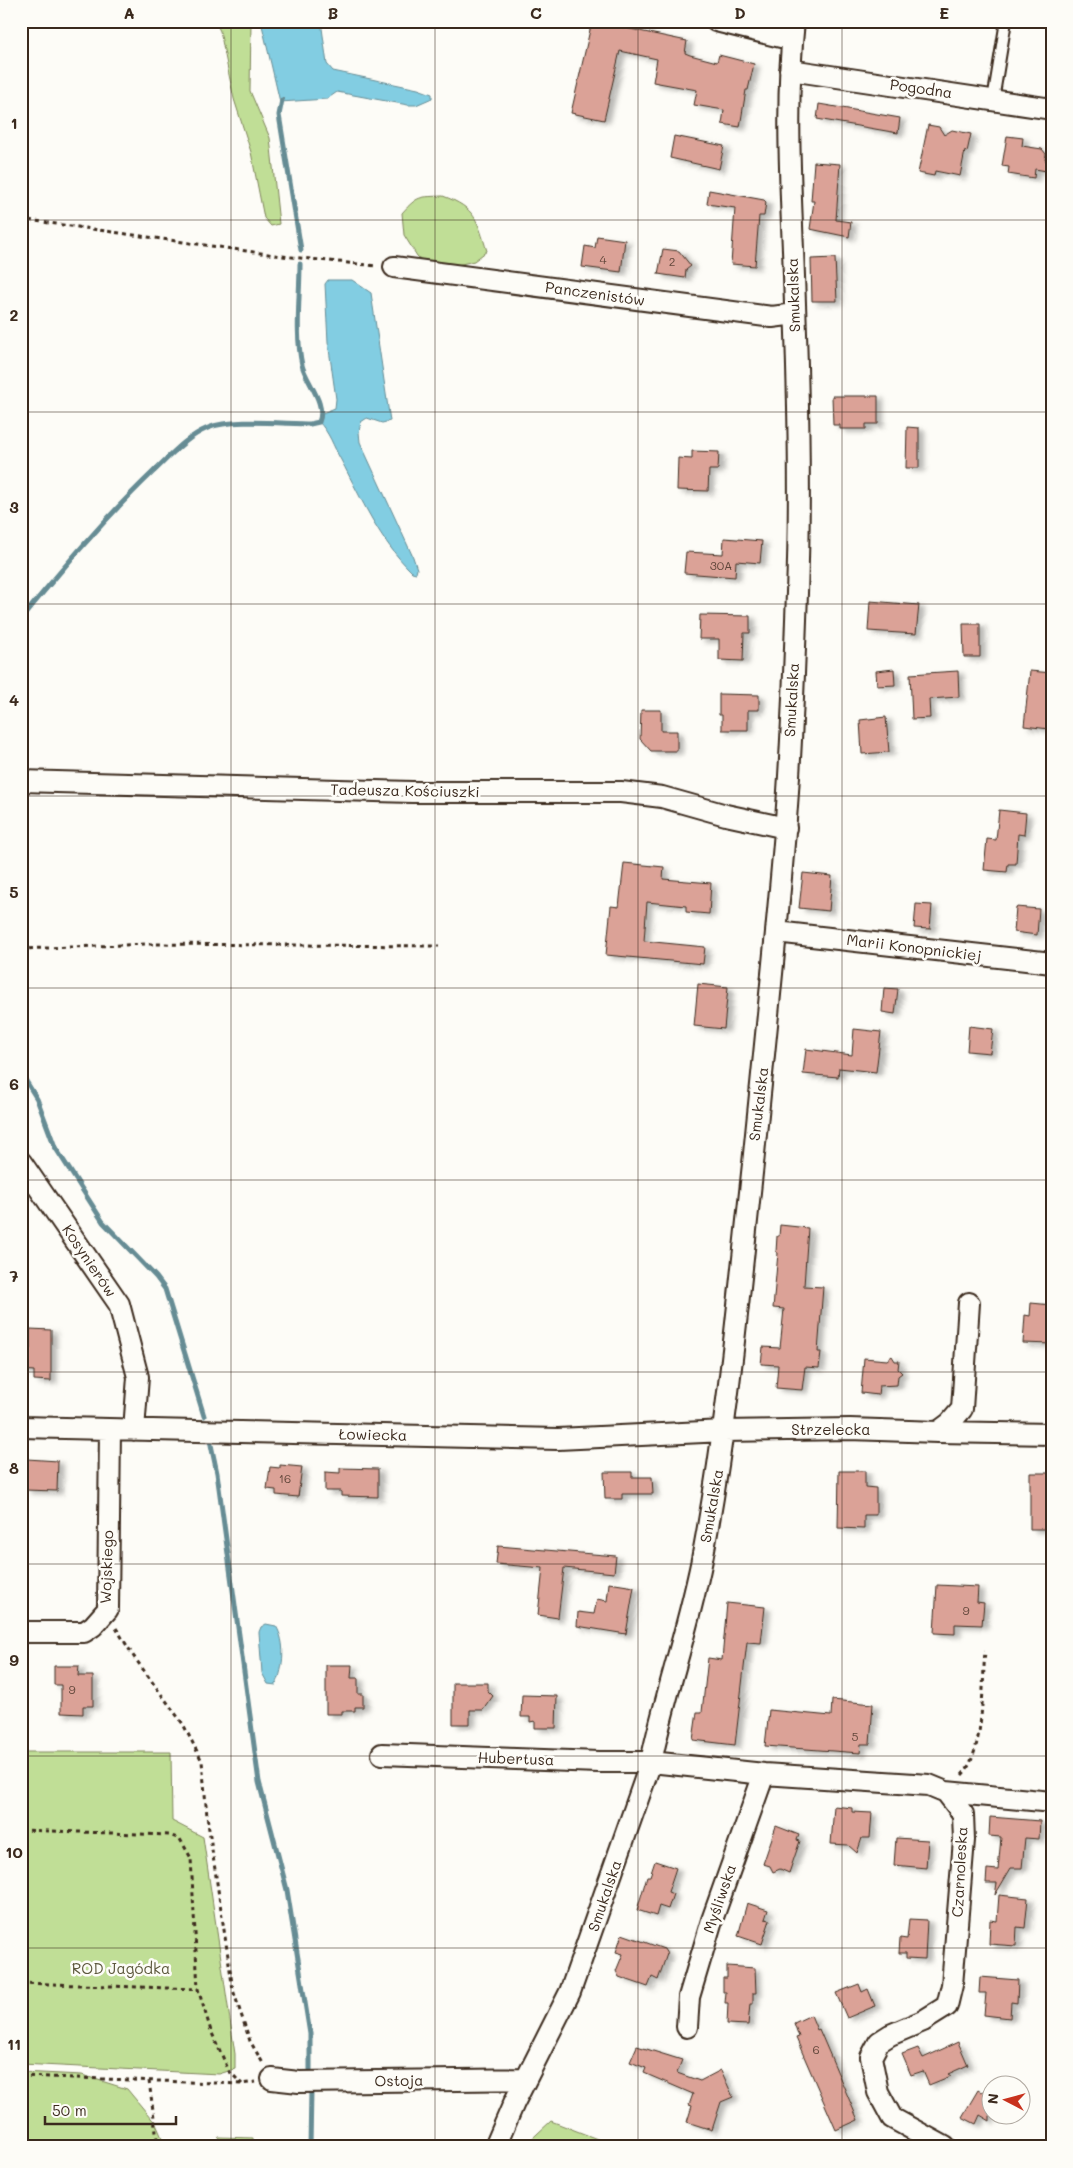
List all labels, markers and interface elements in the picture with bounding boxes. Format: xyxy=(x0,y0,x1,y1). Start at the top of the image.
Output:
text: A xyxy=(123,2,135,23)
text: B xyxy=(328,2,338,23)
text: C xyxy=(530,2,542,23)
text: D xyxy=(734,2,746,23)
text: E xyxy=(939,2,949,23)
street label: Pogodna xyxy=(889,74,954,102)
text: 1 xyxy=(10,112,18,133)
house number: 4 xyxy=(599,251,607,267)
house number: 2 xyxy=(669,253,675,269)
street label: Smukalska xyxy=(782,258,804,333)
street label: Panczenistów xyxy=(544,276,646,310)
text: 2 xyxy=(10,304,19,325)
text: 3 xyxy=(9,496,19,517)
house number: 30A xyxy=(710,557,732,573)
street label: Smukalska xyxy=(779,662,803,738)
text: 4 xyxy=(9,689,19,710)
street label: Tadeusza Kościuszki xyxy=(330,779,480,801)
text: 5 xyxy=(9,881,19,902)
street label: Marii Konopnickiej xyxy=(845,929,983,965)
street label: Smukalska xyxy=(744,1066,772,1142)
text: 6 xyxy=(9,1073,19,1094)
street label: Kosynierów xyxy=(58,1220,121,1301)
text: 7 xyxy=(10,1265,19,1286)
street label: Strzelecka xyxy=(791,1419,871,1439)
street label: Łowiecka xyxy=(339,1423,407,1445)
text: 8 xyxy=(9,1457,19,1478)
street label: Smukalska xyxy=(695,1468,727,1544)
house number: 16 xyxy=(279,1470,291,1486)
street label: Wojskiego xyxy=(95,1530,117,1604)
house number: 9 xyxy=(962,1602,970,1618)
text: 9 xyxy=(9,1649,19,1670)
house number: 9 xyxy=(68,1681,76,1697)
house number: 5 xyxy=(852,1728,859,1744)
street label: Hubertusa xyxy=(477,1747,555,1769)
street label: Czarnoleska xyxy=(947,1826,971,1918)
text: 10 xyxy=(5,1841,23,1862)
street label: Smukalska xyxy=(583,1857,626,1934)
street label: Myśliwska xyxy=(698,1862,740,1936)
park label: ROD Jagódka xyxy=(72,1958,170,1978)
text: 11 xyxy=(7,2033,21,2054)
house number: 6 xyxy=(812,2041,820,2057)
street label: Ostoja xyxy=(374,2070,424,2090)
north arrow xyxy=(980,2076,1030,2126)
text: N xyxy=(983,2092,1003,2105)
scale bar xyxy=(45,2093,176,2125)
text: 50 m xyxy=(52,2100,87,2120)

